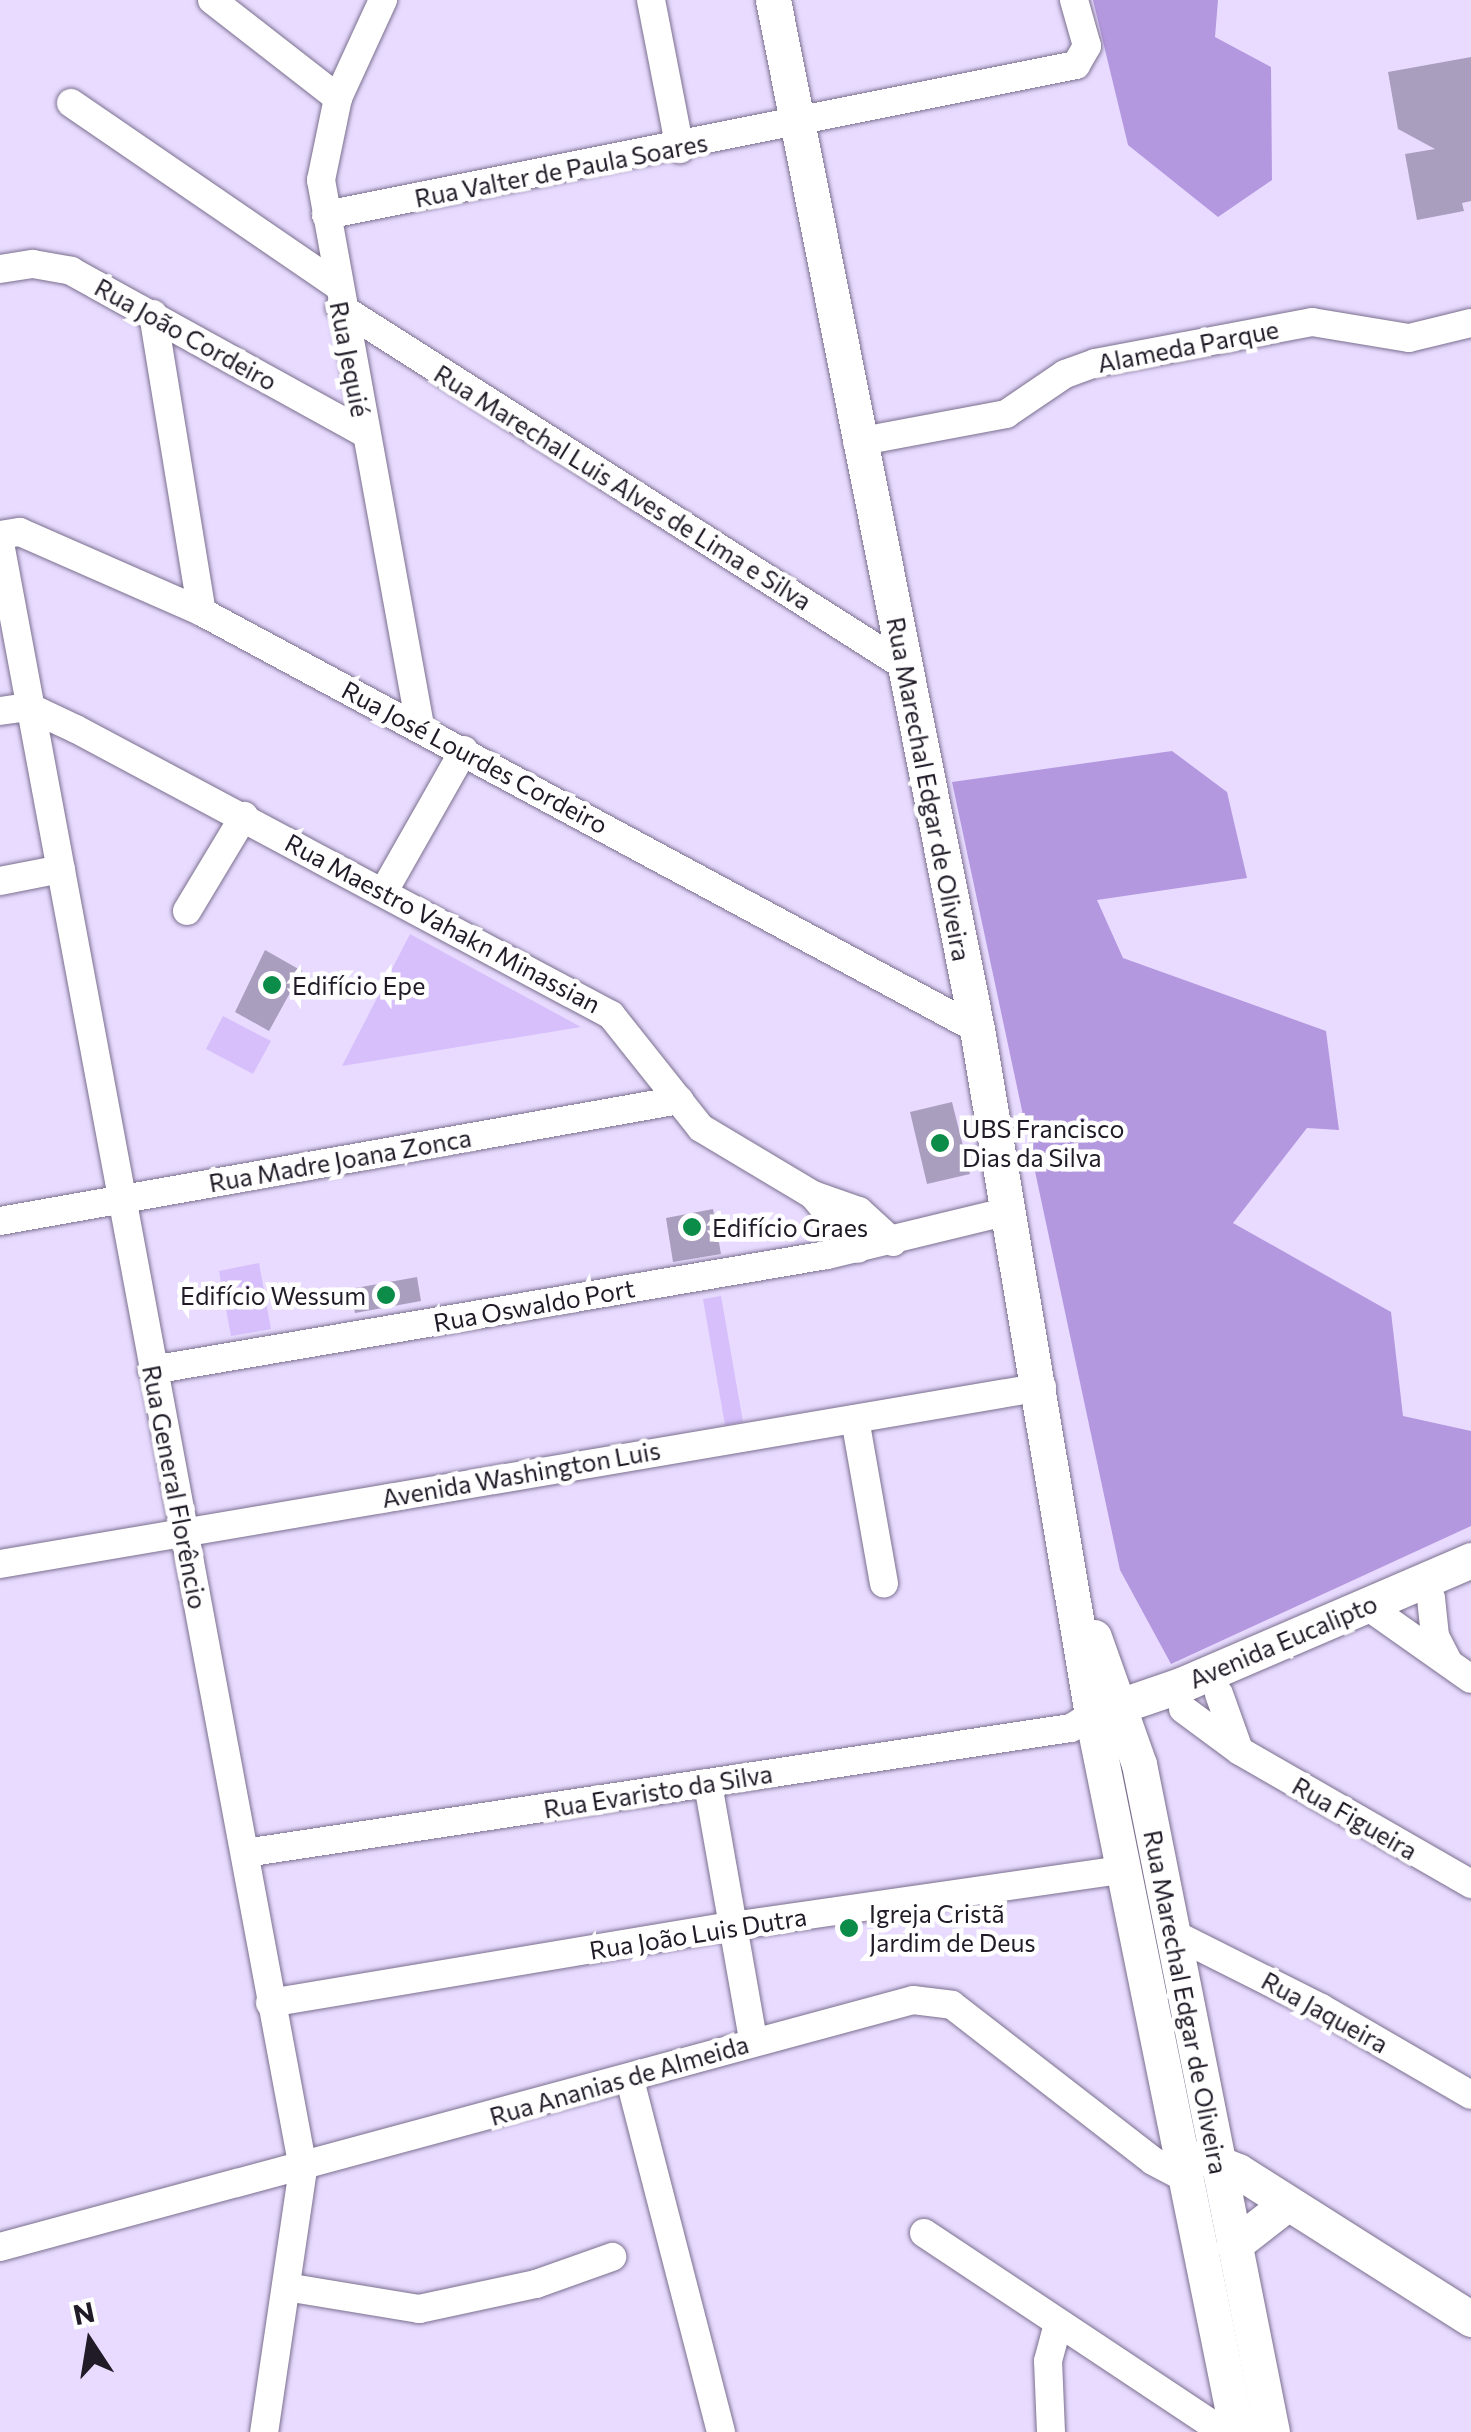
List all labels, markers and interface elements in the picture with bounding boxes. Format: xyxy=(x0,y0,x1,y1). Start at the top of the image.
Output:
street label: Rua Valter de Paula Soares xyxy=(412,127,710,213)
street label: Rua João Cordeiro xyxy=(90,272,282,396)
street label: Rua Jequié xyxy=(324,299,376,419)
street label: Alameda Parque xyxy=(1095,314,1281,378)
street label: Rua Marechal Luis Alves de Lima e Silva xyxy=(429,358,817,616)
street label: Rua Marechal Edgar de Oliveira xyxy=(881,614,977,964)
street label: Rua José Lourdes Cordeiro xyxy=(337,674,613,840)
street label: Rua Maestro Vahakn Minassian xyxy=(280,827,606,1019)
place label: Edifício Epe xyxy=(292,970,425,1000)
marker: Edifício Epe xyxy=(261,974,283,996)
place label: UBS Francisco Dias da Silva xyxy=(962,1114,1124,1173)
street label: Rua Madre Joana Zonca xyxy=(206,1122,474,1198)
marker: UBS Francisco Dias da Silva xyxy=(927,1130,953,1156)
place label: Edifício Graes xyxy=(712,1212,868,1242)
marker: Edifício Graes xyxy=(681,1216,703,1238)
street label: Rua Oswaldo Port xyxy=(431,1273,637,1337)
place label: Edifício Wessum xyxy=(180,1280,366,1310)
marker: Edifício Wessum xyxy=(375,1284,397,1306)
street label: Rua General Florêncio xyxy=(137,1362,213,1612)
street label: Avenida Washington Luis xyxy=(379,1435,663,1513)
street label: Avenida Eucalipto xyxy=(1184,1588,1382,1694)
street label: Rua Evaristo da Silva xyxy=(541,1758,775,1824)
street label: Rua Figueira xyxy=(1287,1770,1423,1866)
street label: Rua Marechal Edgar de Oliveira xyxy=(1138,1827,1234,2177)
place label: Igreja Cristã Jardim de Deus xyxy=(869,1899,1036,1958)
street label: Rua João Luis Dutra xyxy=(587,1901,809,1965)
marker: Igreja Cristã Jardim de Deus xyxy=(838,1917,860,1939)
street label: Rua Jaqueira xyxy=(1257,1965,1393,2059)
street label: Rua Ananias de Almeida xyxy=(486,2029,752,2131)
north arrow xyxy=(40,2292,140,2392)
text: N xyxy=(70,2294,98,2331)

